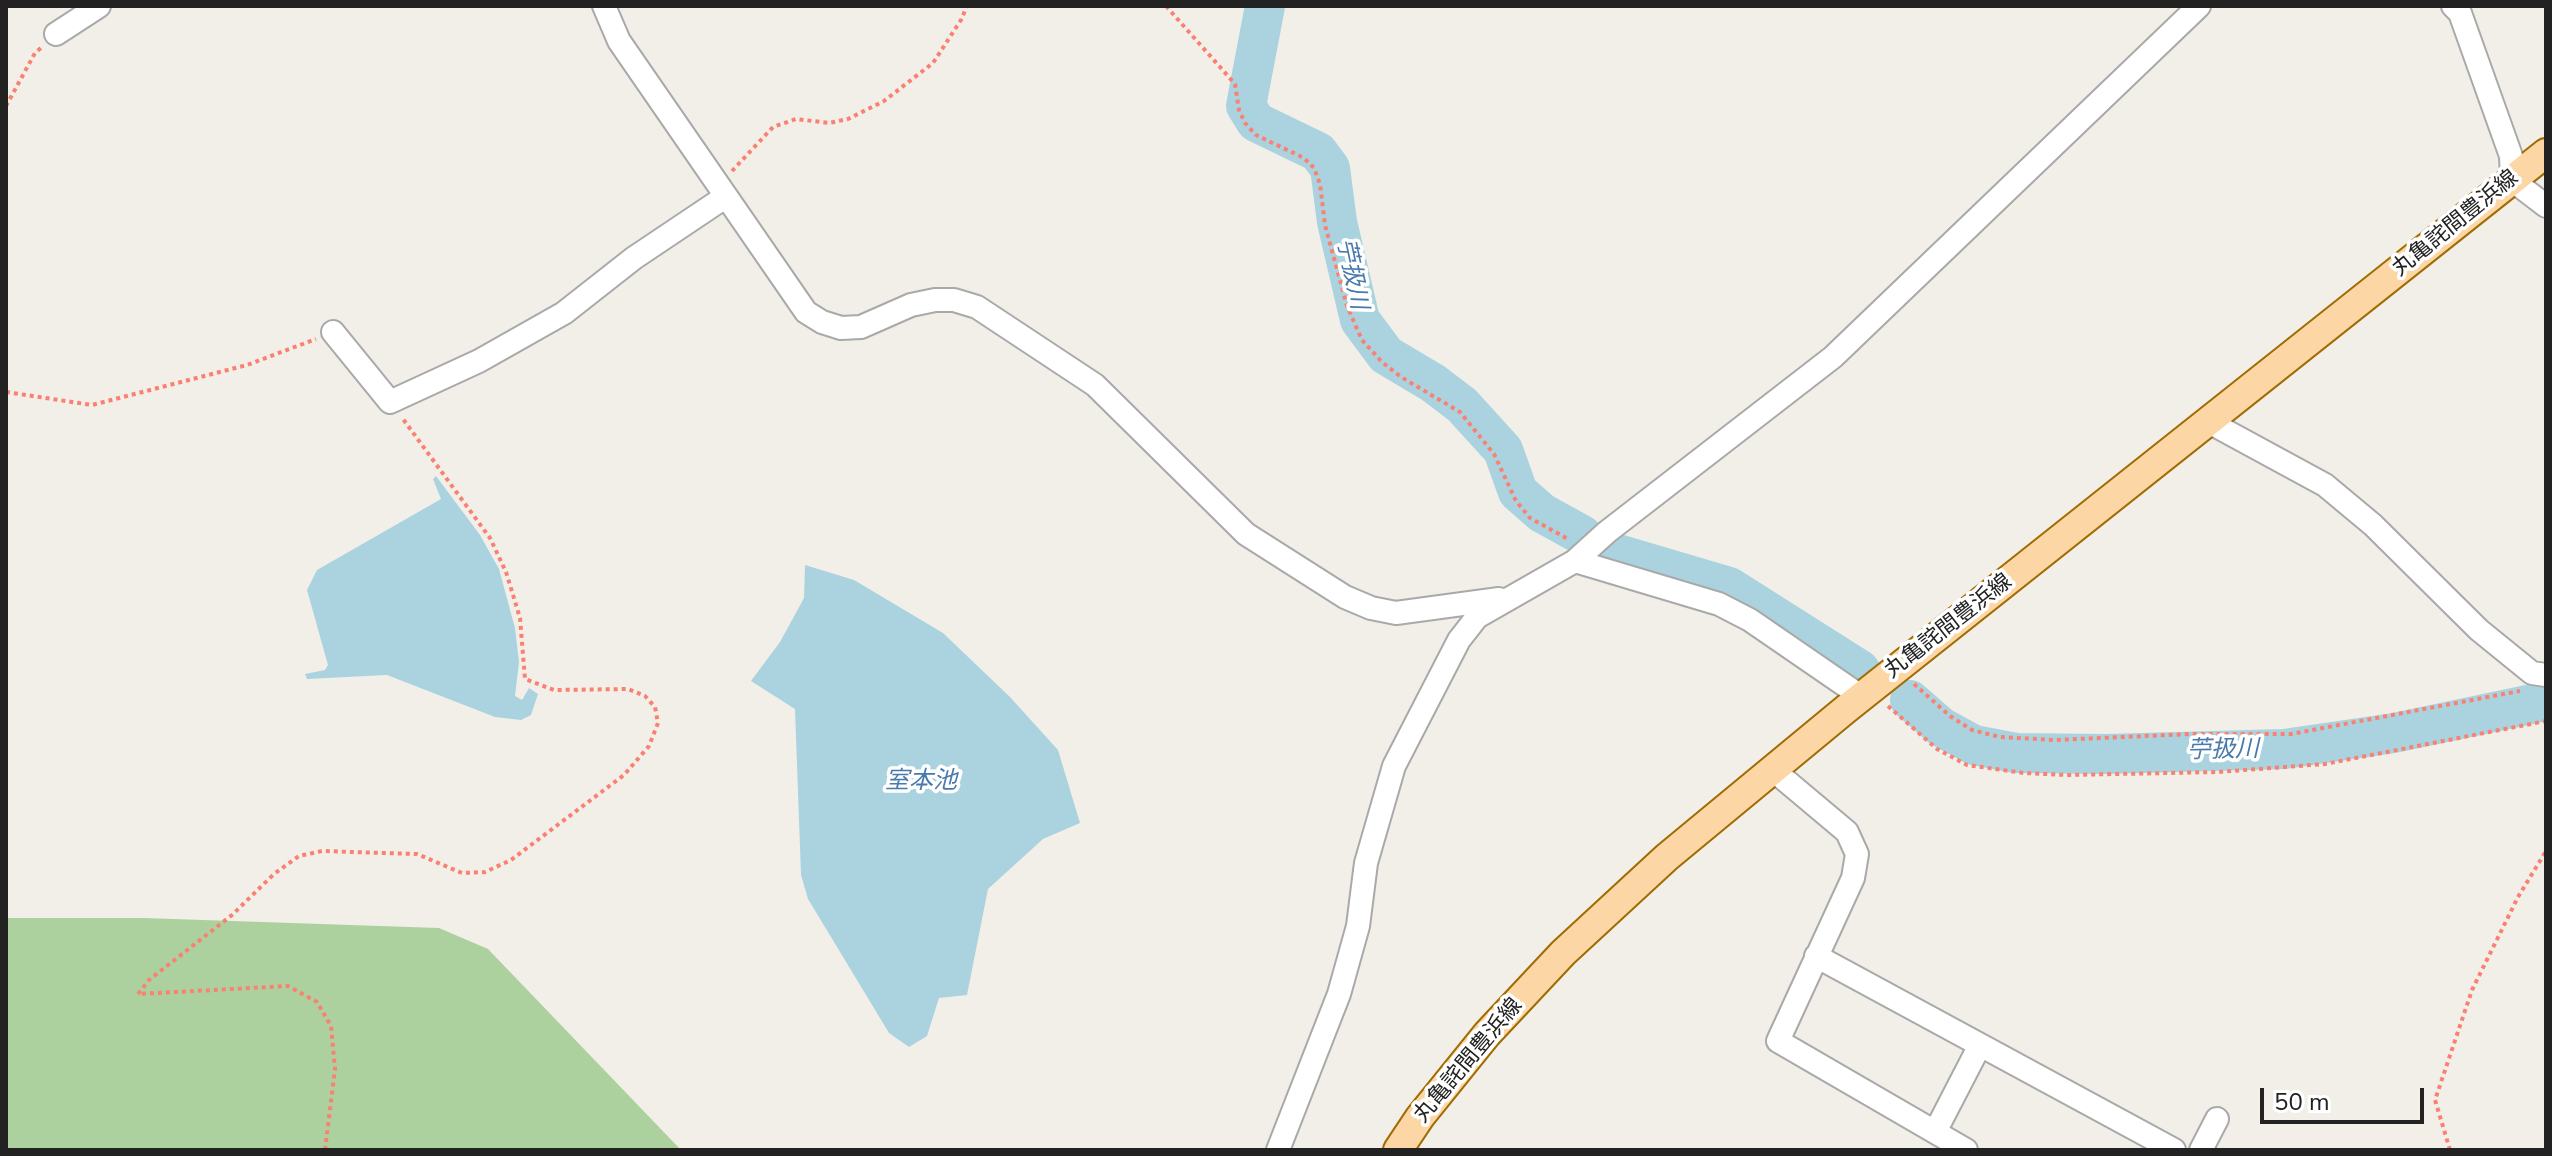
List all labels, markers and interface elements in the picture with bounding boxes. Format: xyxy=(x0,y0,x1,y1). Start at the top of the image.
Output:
street label: 丸亀詫間豊浜線 xyxy=(2388,165,2524,283)
water label: 苧扱川 xyxy=(1329,236,1373,312)
street label: 丸亀詫間豊浜線 xyxy=(1880,569,2018,685)
water label: 苧扱川 xyxy=(2187,736,2259,766)
water label: 室本池 xyxy=(885,768,957,796)
street label: 丸亀詫間豊浜線 xyxy=(1409,994,1529,1128)
scale bar xyxy=(2264,1072,2428,1122)
text: 50 m xyxy=(2274,1086,2330,1118)

